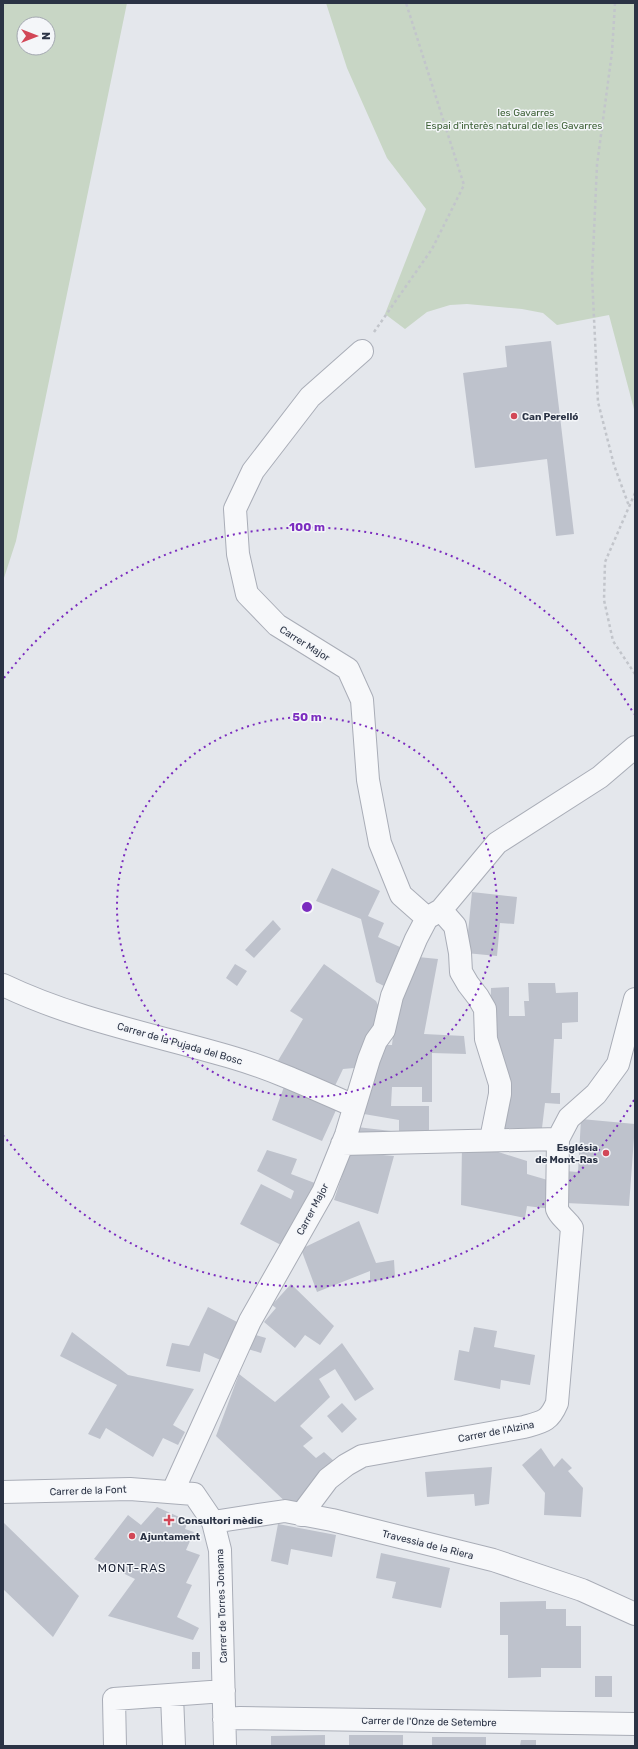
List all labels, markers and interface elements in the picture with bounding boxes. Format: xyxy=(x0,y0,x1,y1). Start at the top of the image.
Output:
north arrow xyxy=(16,16,56,56)
text: N xyxy=(39,32,52,40)
park label: les Gavarres xyxy=(498,107,554,119)
park label: Espai d'interès natural de les Gavarres xyxy=(426,120,602,132)
marker: Can Perelló xyxy=(509,411,519,421)
place label: Can Perelló xyxy=(522,411,578,423)
text: 100 m xyxy=(289,520,325,534)
street label: Carrer Major xyxy=(277,624,332,664)
text: 50 m xyxy=(292,710,322,724)
centre of rings xyxy=(300,900,314,914)
street label: Carrer de la Pujada del Bosc xyxy=(116,1020,244,1068)
place label: Església de Mont-Ras xyxy=(535,1142,598,1166)
marker: Església de Mont-Ras xyxy=(601,1148,611,1158)
street label: Carrer Major xyxy=(294,1181,332,1237)
street label: Carrer de l'Alzina xyxy=(457,1419,535,1445)
street label: Carrer de la Font xyxy=(49,1484,127,1498)
marker: Consultori mèdic xyxy=(163,1514,175,1526)
place label: Consultori mèdic xyxy=(178,1515,263,1527)
street label: Travessia de la Riera xyxy=(381,1528,475,1562)
marker: Ajuntament xyxy=(127,1531,137,1541)
place label: Ajuntament xyxy=(140,1531,201,1543)
street label: Carrer de Torres Jonama xyxy=(214,1549,230,1663)
district label: MONT-RAS xyxy=(97,1561,167,1575)
street label: Carrer de l'Onze de Setembre xyxy=(361,1715,497,1729)

